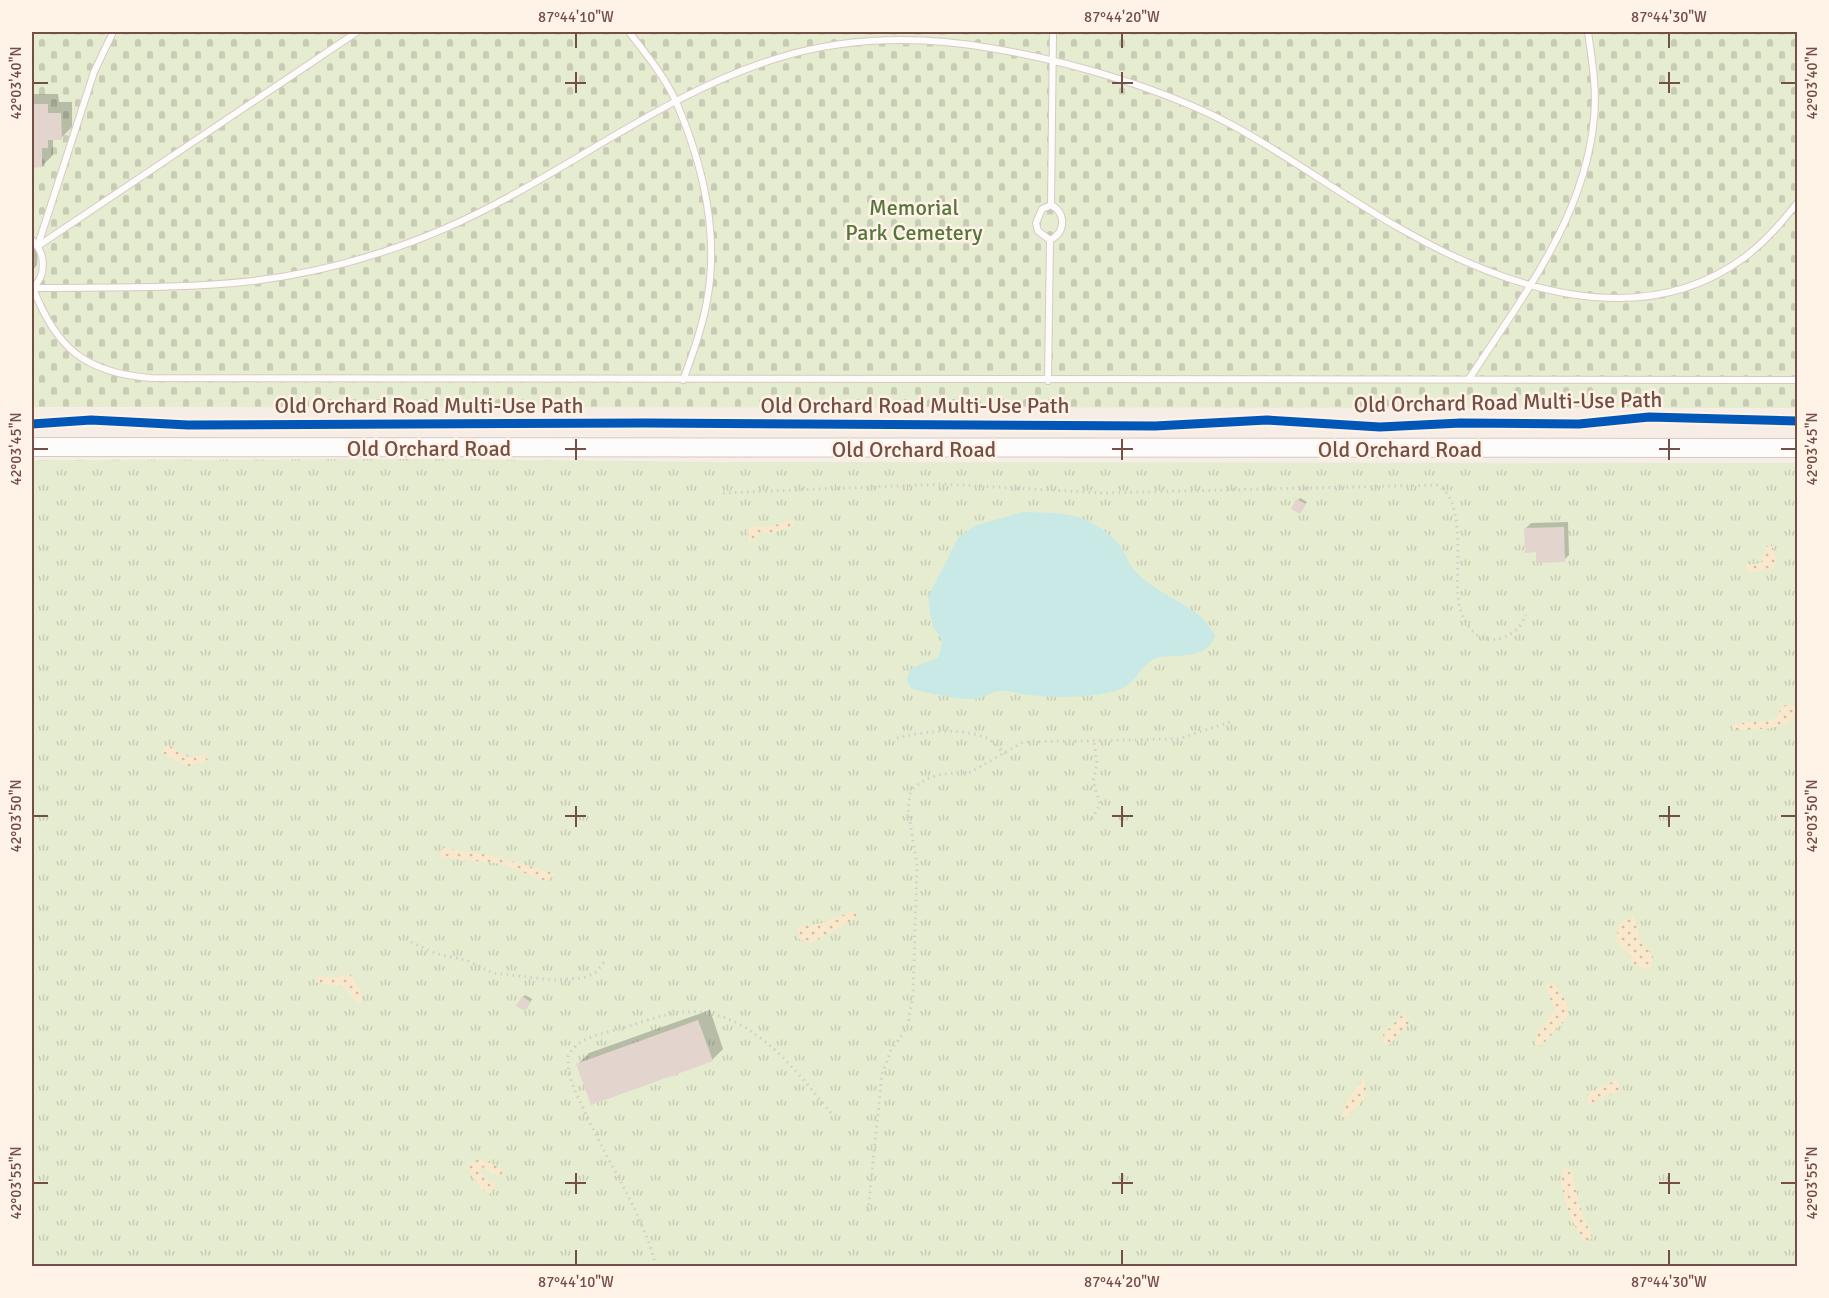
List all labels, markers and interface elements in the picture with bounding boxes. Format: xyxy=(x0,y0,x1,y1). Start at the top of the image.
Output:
text: 87°44'10"W xyxy=(538,8,614,26)
text: 87°44'20"W xyxy=(1084,8,1160,26)
text: 87°44'30"W xyxy=(1631,8,1707,26)
text: 42°03'40"N xyxy=(7,46,25,120)
text: 42°03'40"N xyxy=(1803,46,1821,120)
park label: Memorial Park Cemetery xyxy=(845,194,983,246)
street label: Old Orchard Road Multi-Use Path xyxy=(1353,386,1663,418)
street label: Old Orchard Road Multi-Use Path xyxy=(275,392,583,419)
street label: Old Orchard Road Multi-Use Path xyxy=(761,392,1069,419)
text: 42°03'45"N xyxy=(7,412,25,486)
text: 42°03'45"N xyxy=(1803,412,1821,486)
street label: Old Orchard Road xyxy=(347,435,511,462)
street label: Old Orchard Road xyxy=(832,436,996,463)
street label: Old Orchard Road xyxy=(1318,436,1482,463)
text: 42°03'50"N xyxy=(7,779,25,853)
text: 42°03'50"N xyxy=(1803,779,1821,853)
text: 42°03'55"N xyxy=(7,1146,25,1220)
text: 42°03'55"N xyxy=(1803,1146,1821,1220)
text: 87°44'10"W xyxy=(538,1273,614,1291)
text: 87°44'20"W xyxy=(1084,1273,1160,1291)
text: 87°44'30"W xyxy=(1631,1273,1707,1291)

